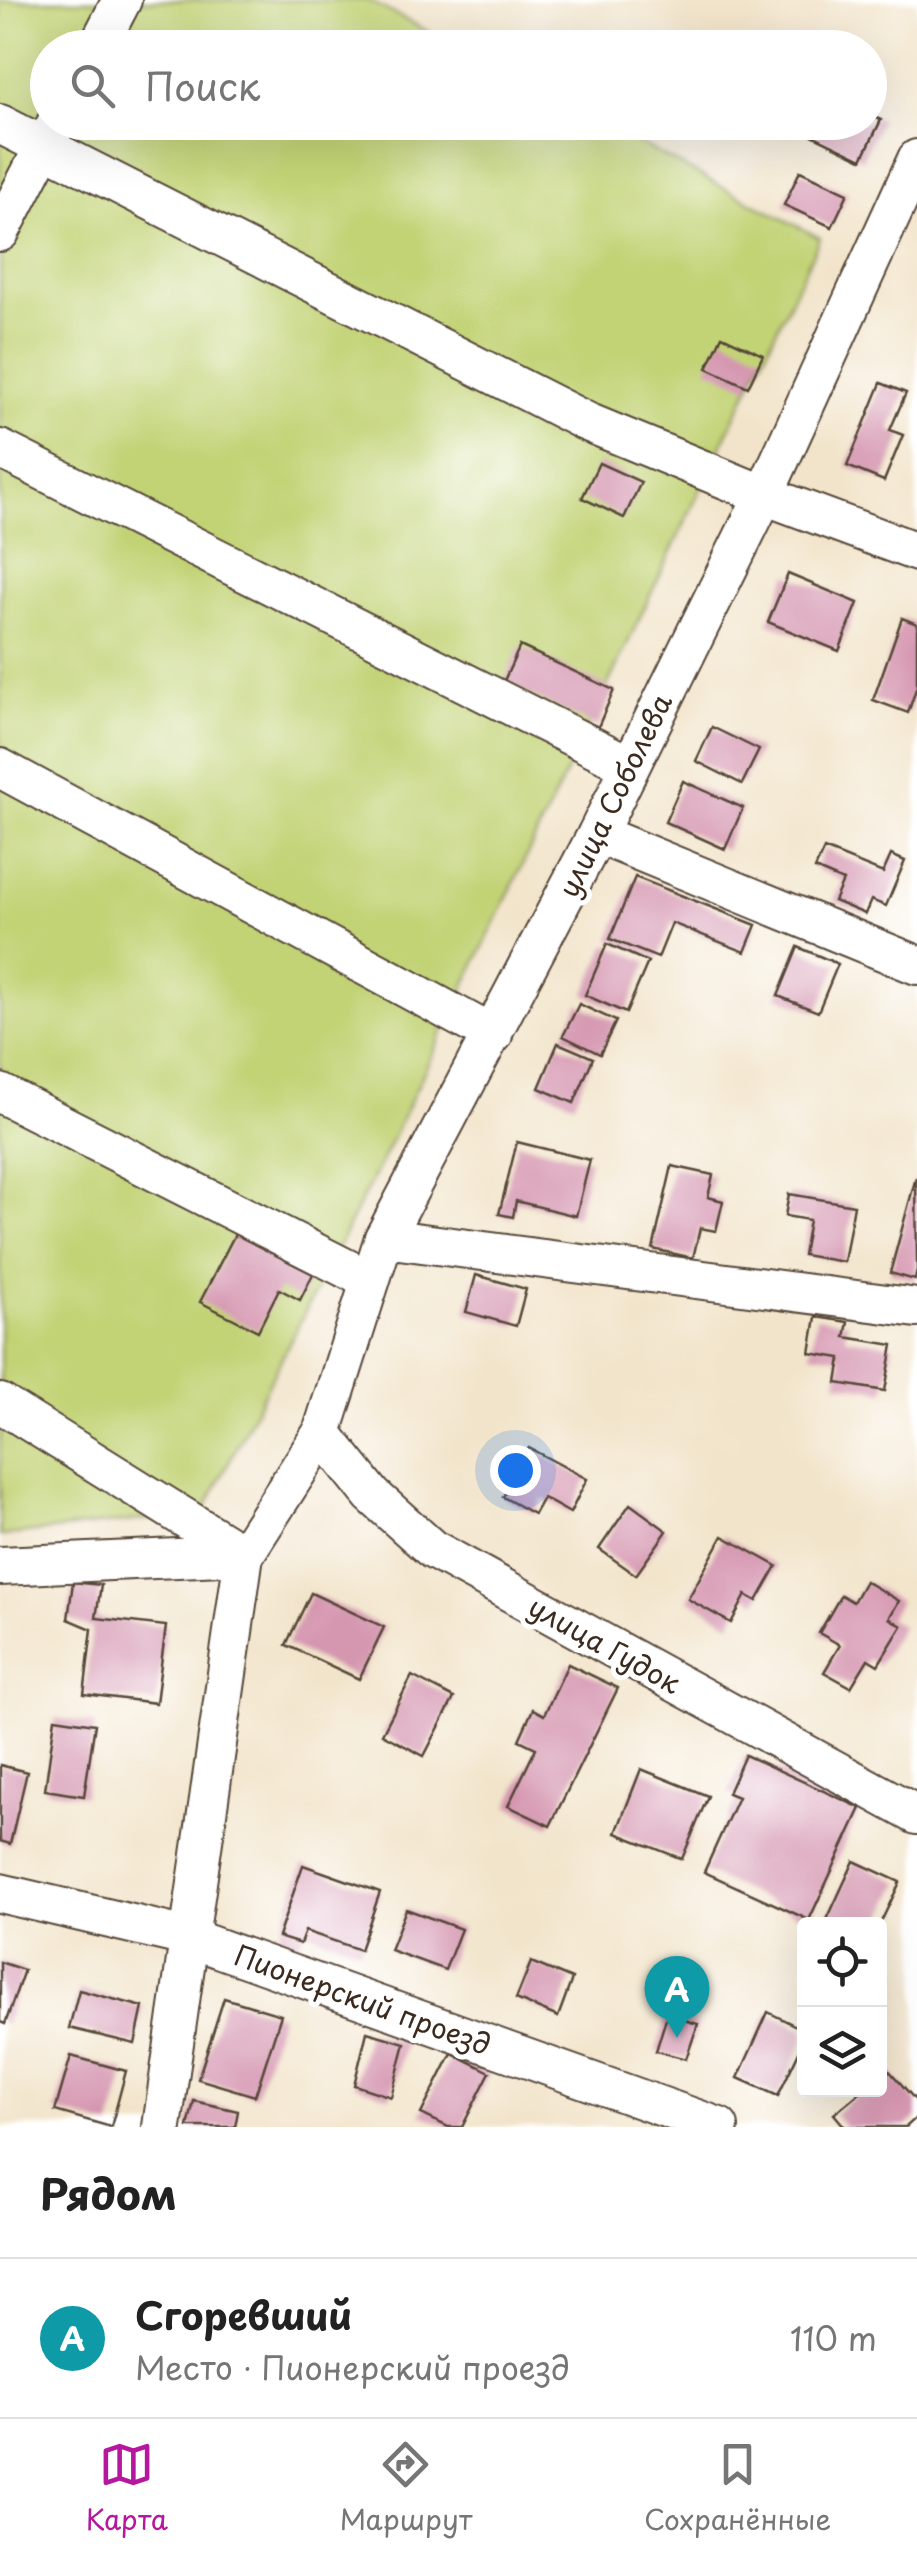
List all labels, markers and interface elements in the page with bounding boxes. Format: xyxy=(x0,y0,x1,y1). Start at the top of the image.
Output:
search box xyxy=(30,30,887,140)
text: Поиск xyxy=(145,57,260,114)
icon: search xyxy=(65,58,120,113)
street label: улица Соболева xyxy=(546,685,682,904)
your location xyxy=(490,1445,541,1496)
street label: улица Гудок xyxy=(521,1584,689,1704)
map controls xyxy=(797,1917,887,2097)
button: locate xyxy=(797,1917,887,2007)
street label: Пионерский проезд xyxy=(229,1933,497,2065)
pin: A xyxy=(644,1956,710,2038)
button: layers xyxy=(797,2007,887,2097)
text: Рядом xyxy=(40,2161,177,2224)
text: Сгоревший xyxy=(135,2286,352,2343)
text: A xyxy=(60,2314,85,2362)
text: 110 m xyxy=(790,2314,877,2362)
text: Место · Пионерский проезд xyxy=(135,2343,570,2391)
tab: Карта xyxy=(86,2437,168,2540)
tab: Маршрут xyxy=(340,2437,472,2540)
tab: Сохранённые xyxy=(644,2437,831,2540)

